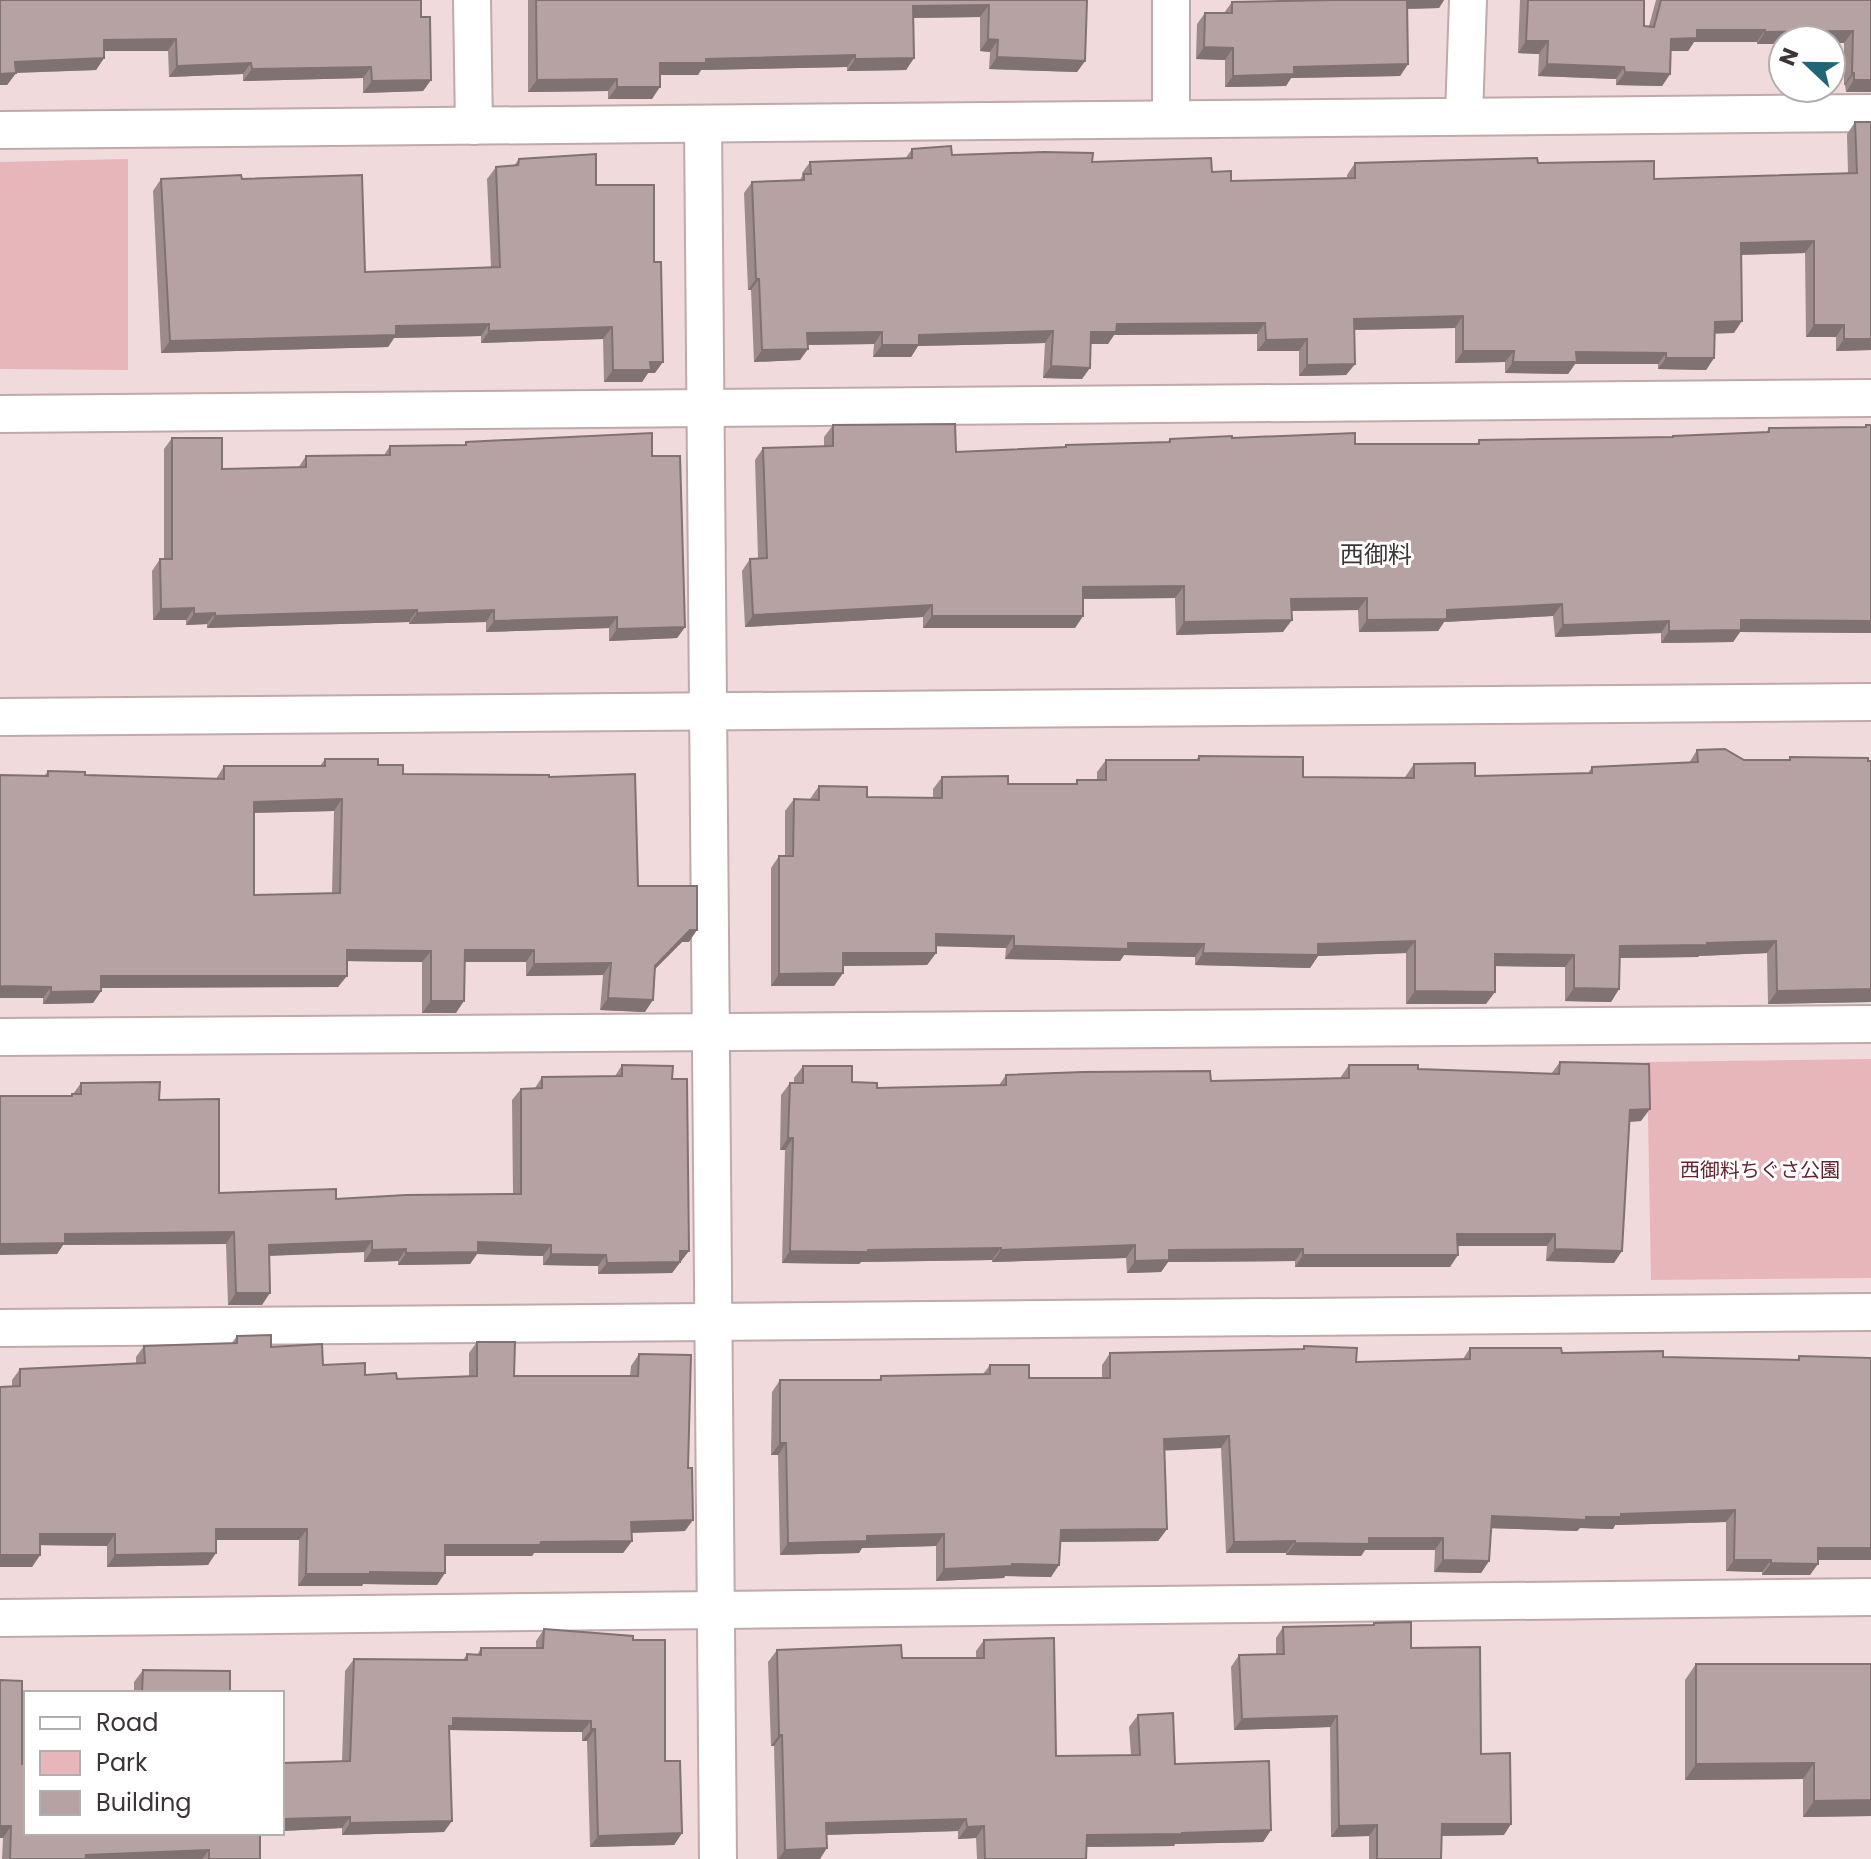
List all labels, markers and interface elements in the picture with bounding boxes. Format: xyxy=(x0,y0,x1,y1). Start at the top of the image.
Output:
north arrow xyxy=(1767,24,1847,104)
text: N xyxy=(1771,43,1806,70)
district label: 西御料 xyxy=(1340,538,1412,571)
park label: 西御料ちぐさ公園 xyxy=(1680,1156,1840,1184)
legend xyxy=(24,1691,284,1835)
text: Road xyxy=(96,1706,158,1739)
text: Park xyxy=(96,1746,148,1779)
text: Building xyxy=(96,1786,192,1819)

